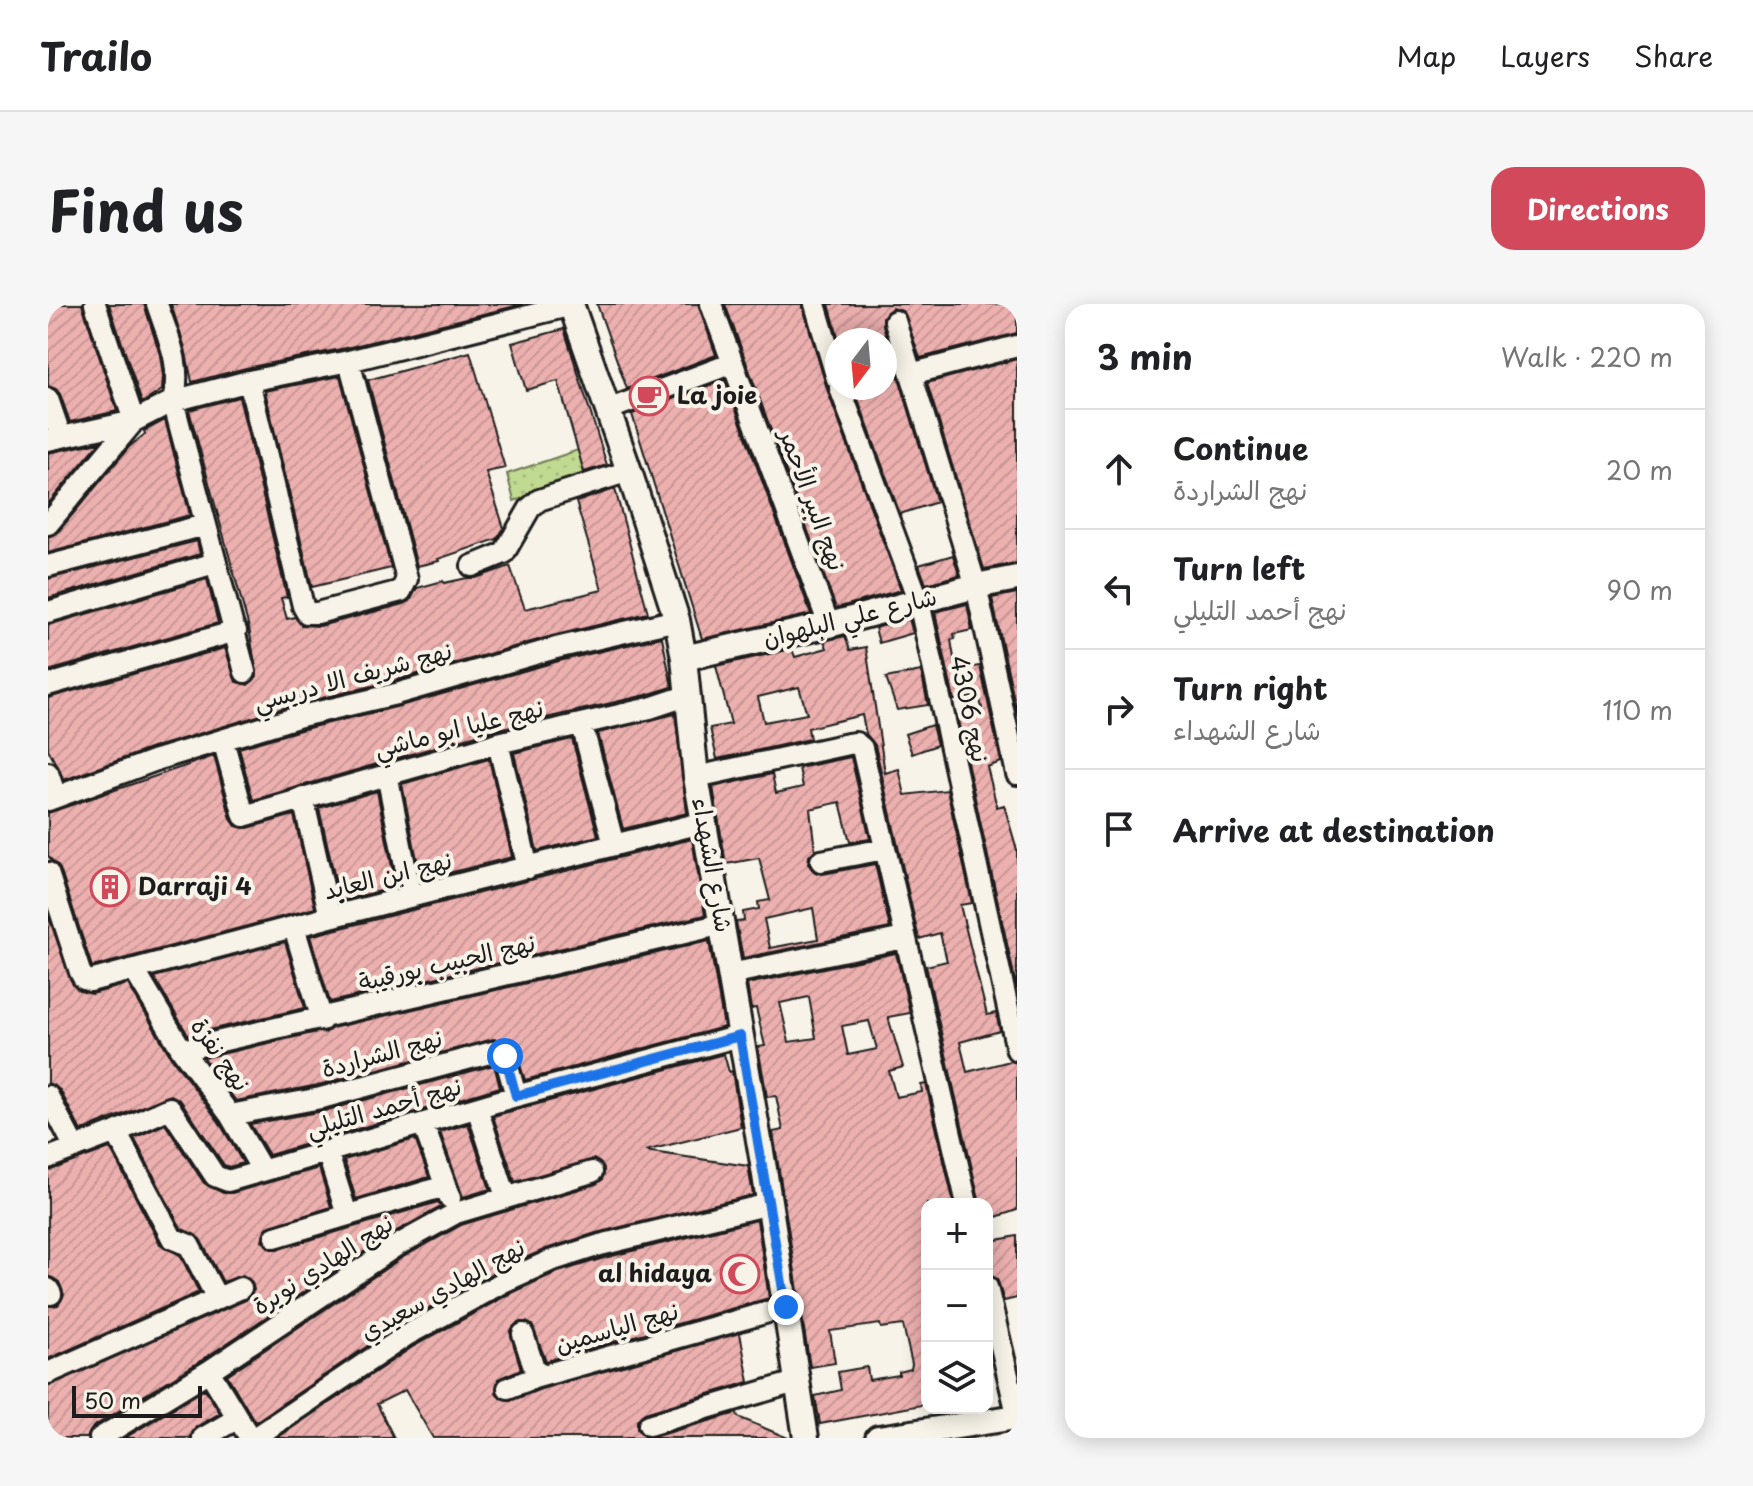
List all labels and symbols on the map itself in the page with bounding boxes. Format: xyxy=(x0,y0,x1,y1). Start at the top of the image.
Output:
north arrow xyxy=(825,328,897,400)
cafe icon: La joie xyxy=(628,375,670,417)
place label: La joie xyxy=(677,376,757,412)
street label: نهج البير الأحمر xyxy=(771,421,856,575)
street label: شارع علي البلهوان xyxy=(759,577,941,660)
street label: نهج شريف الا دريسي xyxy=(249,631,457,724)
street label: نهج 4306 xyxy=(942,652,1000,766)
street label: نهج عليا ابو ماشي xyxy=(370,689,548,770)
street label: شارع الشهداء xyxy=(683,794,744,935)
street label: نهج ابن العابد xyxy=(320,841,456,907)
building icon: Darraji 4 xyxy=(89,866,131,908)
place label: Darraji 4 xyxy=(138,867,252,903)
street label: نهج الحبيب بورقيبة xyxy=(354,923,539,999)
street label: نهج نفزة xyxy=(183,1010,260,1098)
street label: نهج الشراردة xyxy=(317,1019,446,1086)
route start xyxy=(487,1038,523,1074)
street label: نهج أحمد التليلي xyxy=(301,1067,467,1150)
street label: نهج الهادي نويرة xyxy=(244,1204,400,1323)
street label: نهج الهادي سعيدي xyxy=(353,1228,532,1349)
mosque icon: al hidaya xyxy=(719,1253,761,1295)
place label: al hidaya xyxy=(598,1254,712,1290)
route end xyxy=(768,1289,804,1325)
street label: نهج الياسمين xyxy=(551,1291,682,1361)
scale bar xyxy=(72,1382,202,1418)

